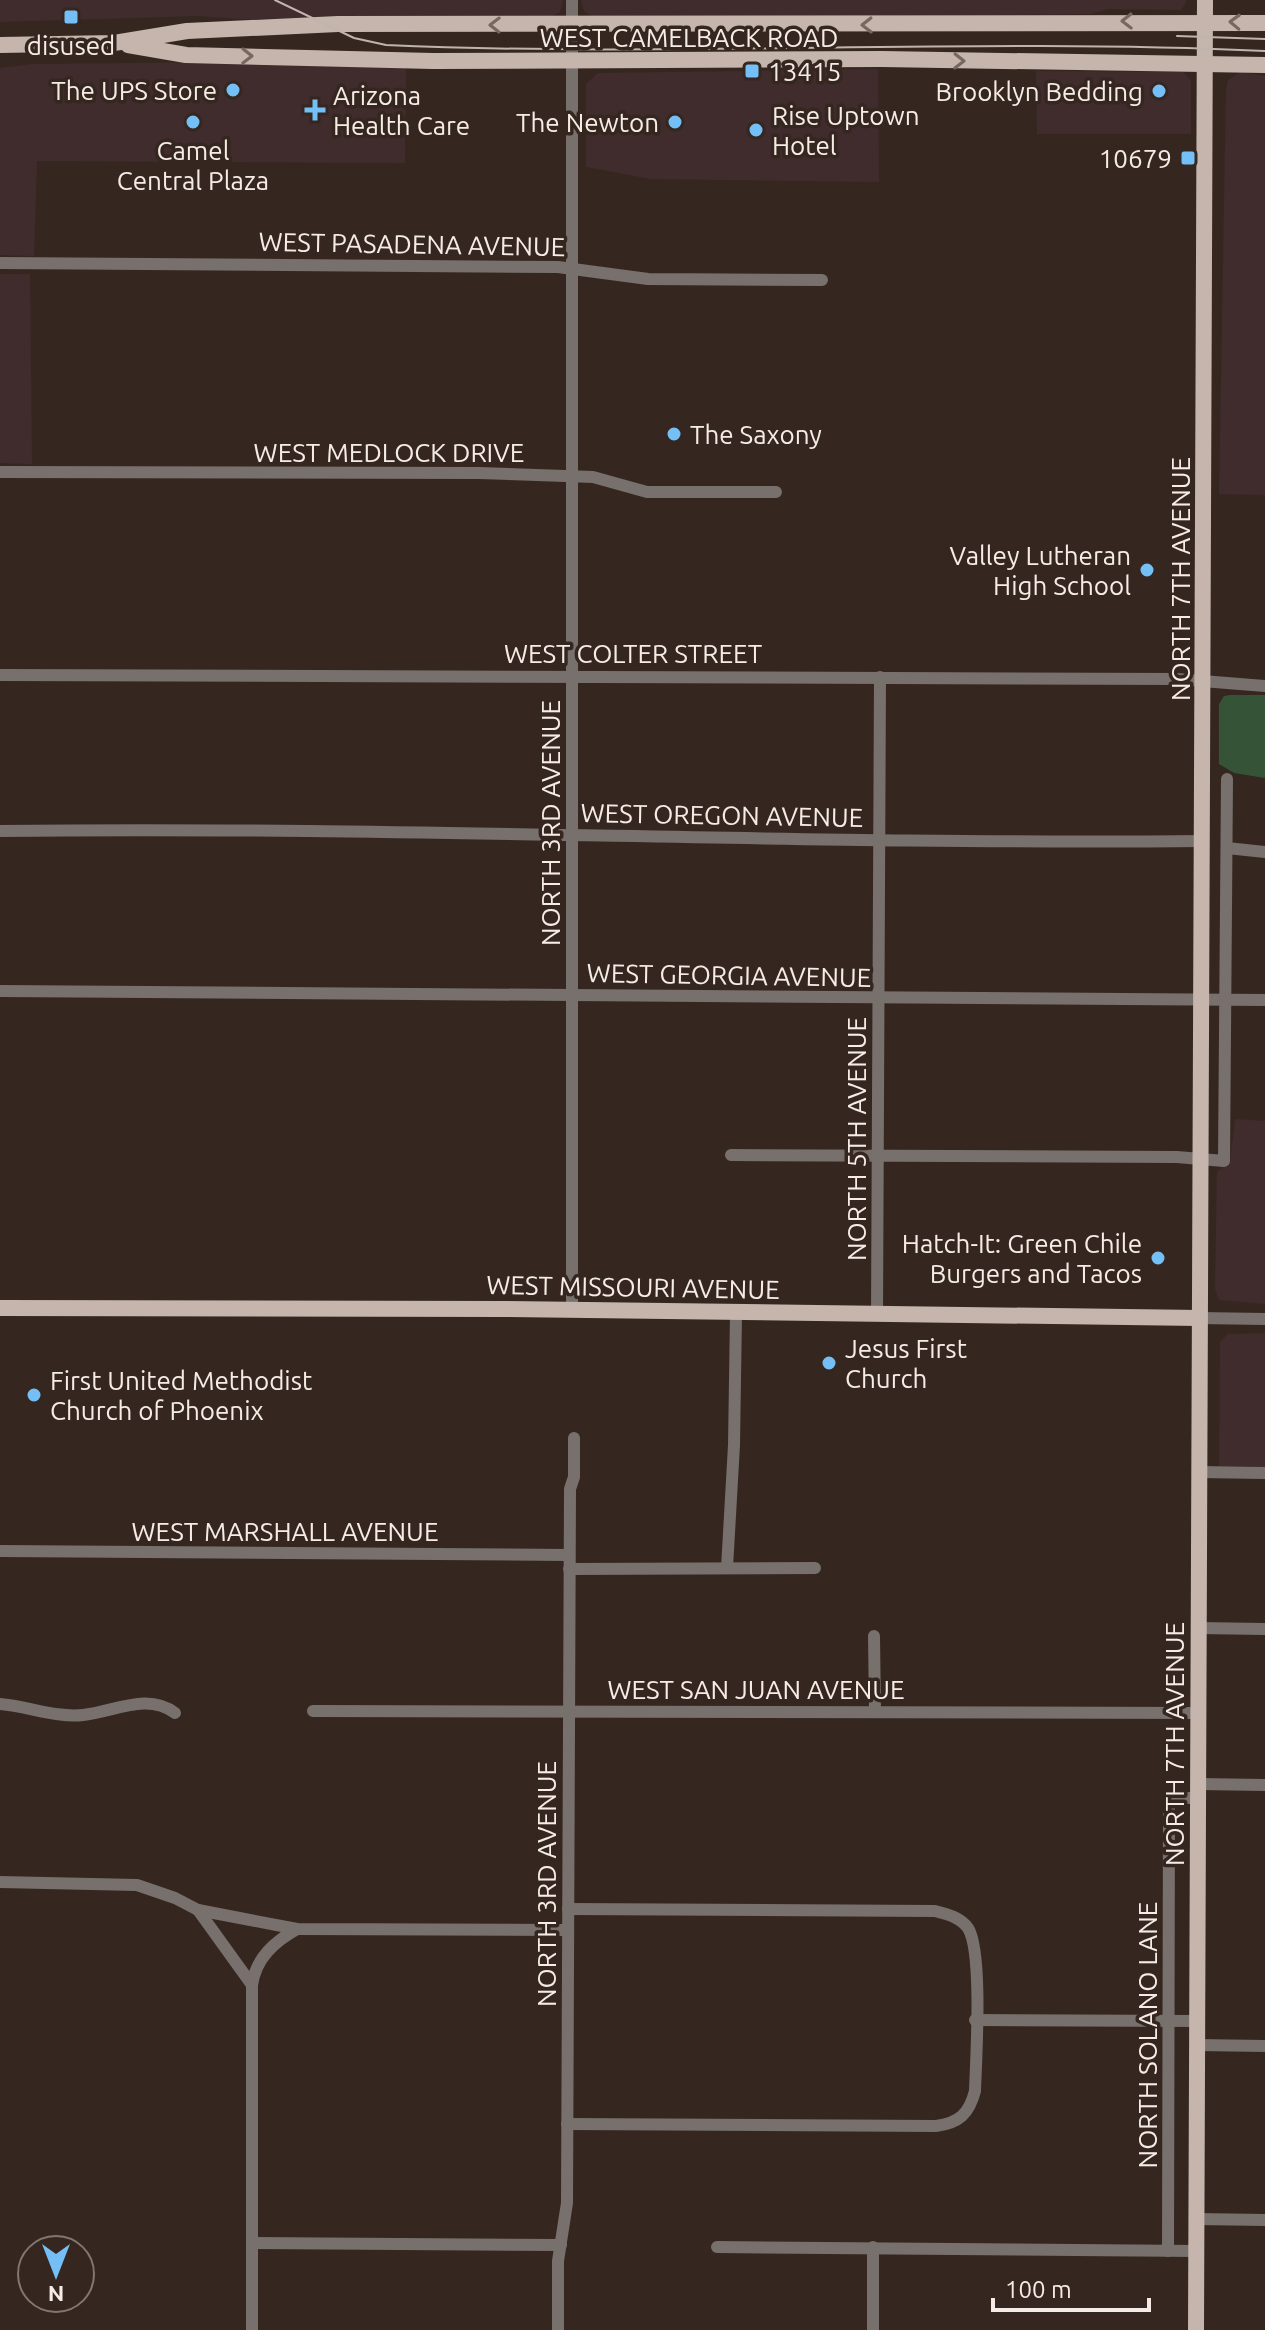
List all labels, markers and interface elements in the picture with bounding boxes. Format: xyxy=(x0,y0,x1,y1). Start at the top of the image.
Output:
marker: disused xyxy=(62,8,80,26)
one-way arrow xyxy=(1120,12,1133,30)
one-way arrow xyxy=(1228,13,1241,30)
one-way arrow xyxy=(488,16,501,33)
one-way arrow xyxy=(860,16,873,33)
street label: WEST CAMELBACK ROAD xyxy=(540,23,838,52)
place label: disused xyxy=(27,31,115,60)
one-way arrow xyxy=(241,47,254,64)
one-way arrow xyxy=(953,52,966,70)
place label: 13415 xyxy=(768,57,841,86)
marker: 13415 xyxy=(743,62,761,80)
place label: The UPS Store xyxy=(51,76,217,105)
place label: Brooklyn Bedding xyxy=(936,77,1143,106)
marker: The UPS Store xyxy=(224,81,242,99)
place label: Arizona Health Care xyxy=(333,81,470,140)
marker: Brooklyn Bedding xyxy=(1150,82,1168,100)
marker: Arizona Health Care xyxy=(304,99,326,121)
place label: Rise Uptown Hotel xyxy=(772,101,919,160)
place label: The Newton xyxy=(516,108,659,137)
marker: Camel Central Plaza xyxy=(184,113,202,131)
marker: The Newton xyxy=(666,113,684,131)
marker: Rise Uptown Hotel xyxy=(747,121,765,139)
place label: Camel Central Plaza xyxy=(117,136,269,195)
place label: 10679 xyxy=(1099,144,1172,173)
marker: 10679 xyxy=(1179,149,1197,167)
street label: WEST PASADENA AVENUE xyxy=(258,227,566,261)
place label: The Saxony xyxy=(690,420,822,449)
marker: The Saxony xyxy=(665,425,683,443)
street label: WEST MEDLOCK DRIVE xyxy=(254,438,524,467)
street label: NORTH 7TH AVENUE xyxy=(1166,457,1195,701)
place label: Valley Lutheran High School xyxy=(950,541,1131,600)
marker: Valley Lutheran High School xyxy=(1138,561,1156,579)
street label: WEST COLTER STREET xyxy=(504,639,762,668)
street label: NORTH 3RD AVENUE xyxy=(536,700,565,946)
street label: WEST OREGON AVENUE xyxy=(580,798,864,832)
street label: WEST GEORGIA AVENUE xyxy=(587,958,871,992)
street label: NORTH 5TH AVENUE xyxy=(842,1017,871,1261)
place label: Hatch-It: Green Chile Burgers and Tacos xyxy=(902,1229,1142,1288)
marker: Hatch-It: Green Chile Burgers and Tacos xyxy=(1149,1249,1167,1267)
street label: WEST MISSOURI AVENUE xyxy=(486,1270,780,1304)
place label: Jesus First Church xyxy=(845,1334,967,1393)
marker: Jesus First Church xyxy=(820,1354,838,1372)
place label: First United Methodist Church of Phoenix xyxy=(50,1366,312,1425)
marker: First United Methodist Church of Phoenix xyxy=(25,1386,43,1404)
street label: WEST MARSHALL AVENUE xyxy=(132,1517,438,1546)
street label: NORTH 7TH AVENUE xyxy=(1160,1622,1189,1866)
street label: WEST SAN JUAN AVENUE xyxy=(607,1675,905,1704)
street label: NORTH 3RD AVENUE xyxy=(532,1761,561,2007)
street label: NORTH SOLANO LANE xyxy=(1133,1902,1162,2168)
north arrow xyxy=(16,2234,96,2314)
scale bar xyxy=(993,2262,1149,2312)
text: 100 m xyxy=(1005,2276,1072,2303)
text: N xyxy=(48,2282,64,2307)

